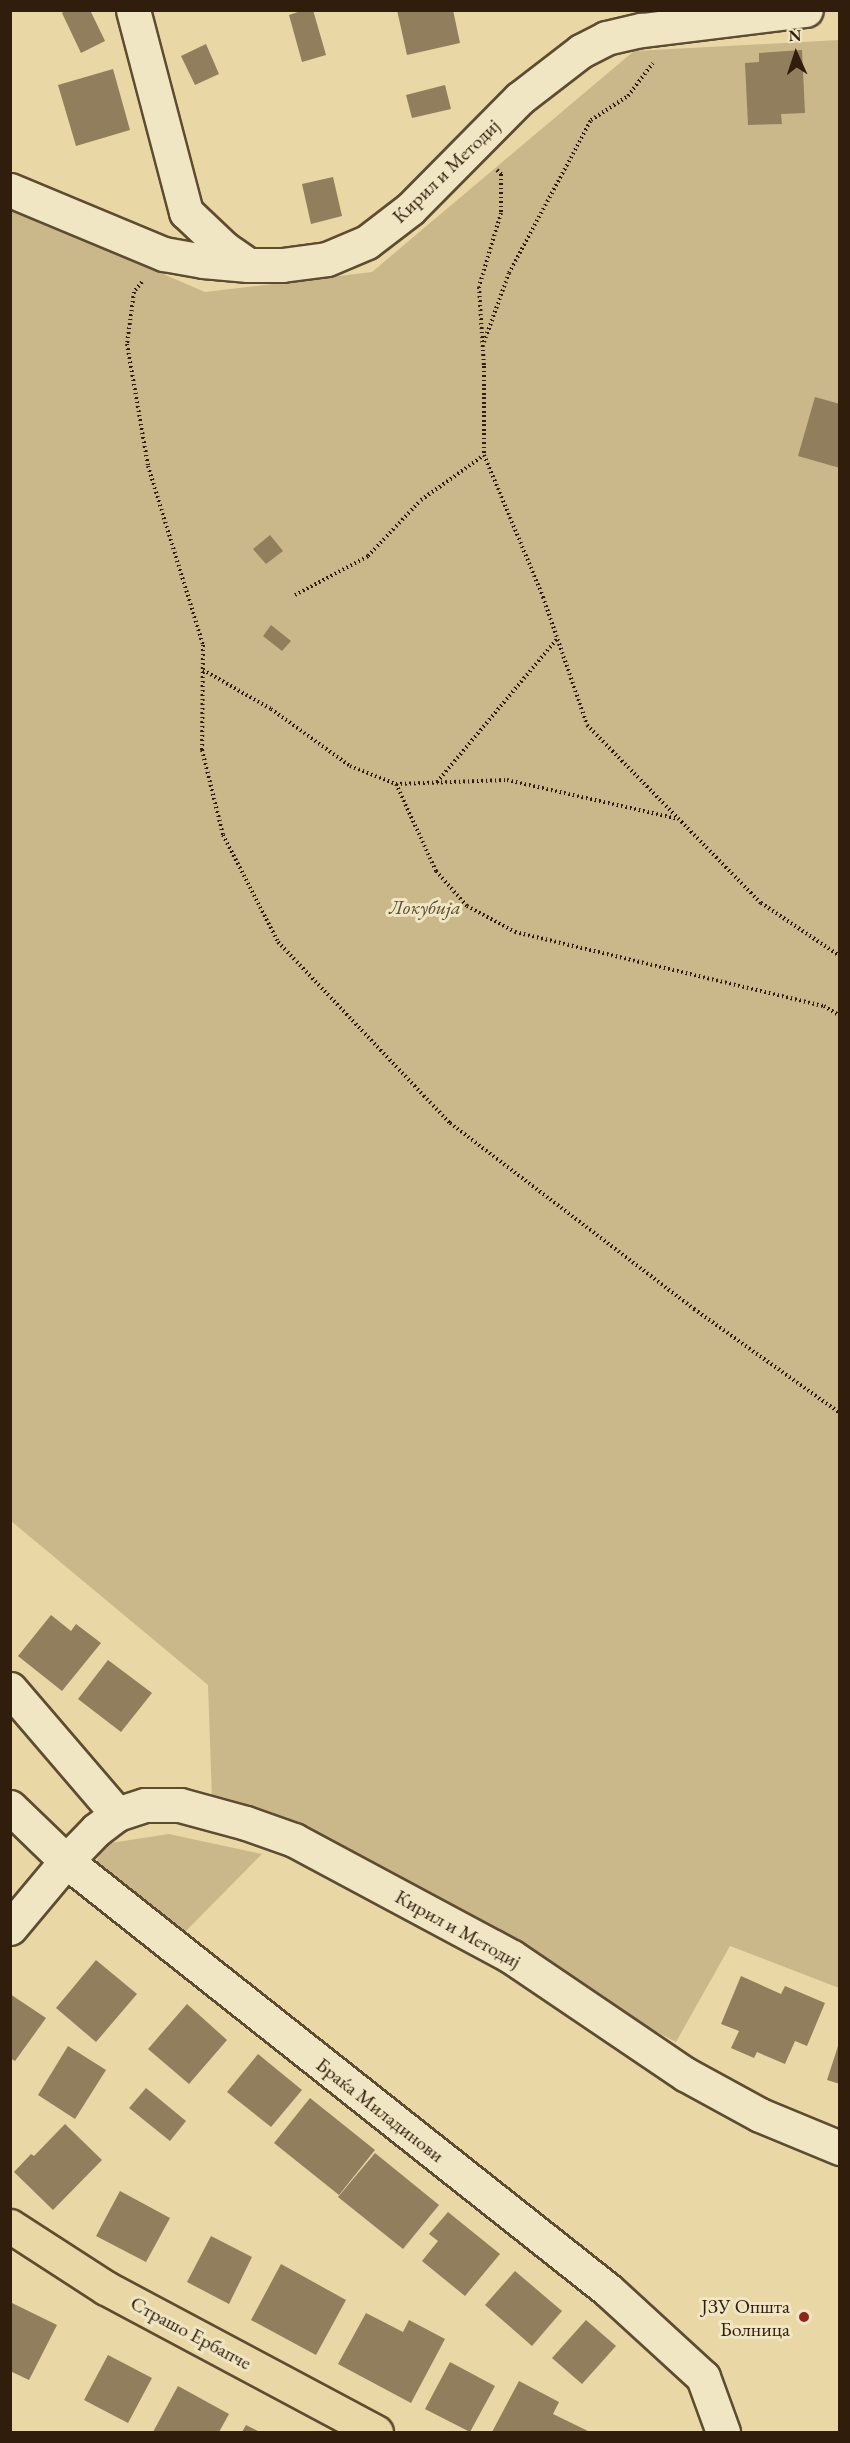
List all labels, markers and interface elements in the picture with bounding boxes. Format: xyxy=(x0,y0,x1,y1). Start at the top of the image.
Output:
north arrow xyxy=(766,24,826,84)
text: N xyxy=(788,25,802,46)
street label: Кирил и Методиј xyxy=(387,114,505,228)
park label: Локубија xyxy=(389,895,461,919)
street label: Кирил и Методиј xyxy=(391,1885,525,1973)
street label: Браќа Миладинови xyxy=(311,2052,449,2168)
street label: Страшо Ербапче xyxy=(126,2291,256,2375)
place label: ЈЗУ Општа Болница xyxy=(701,2294,790,2341)
marker: ЈЗУ Општа Болница xyxy=(795,2308,813,2326)

